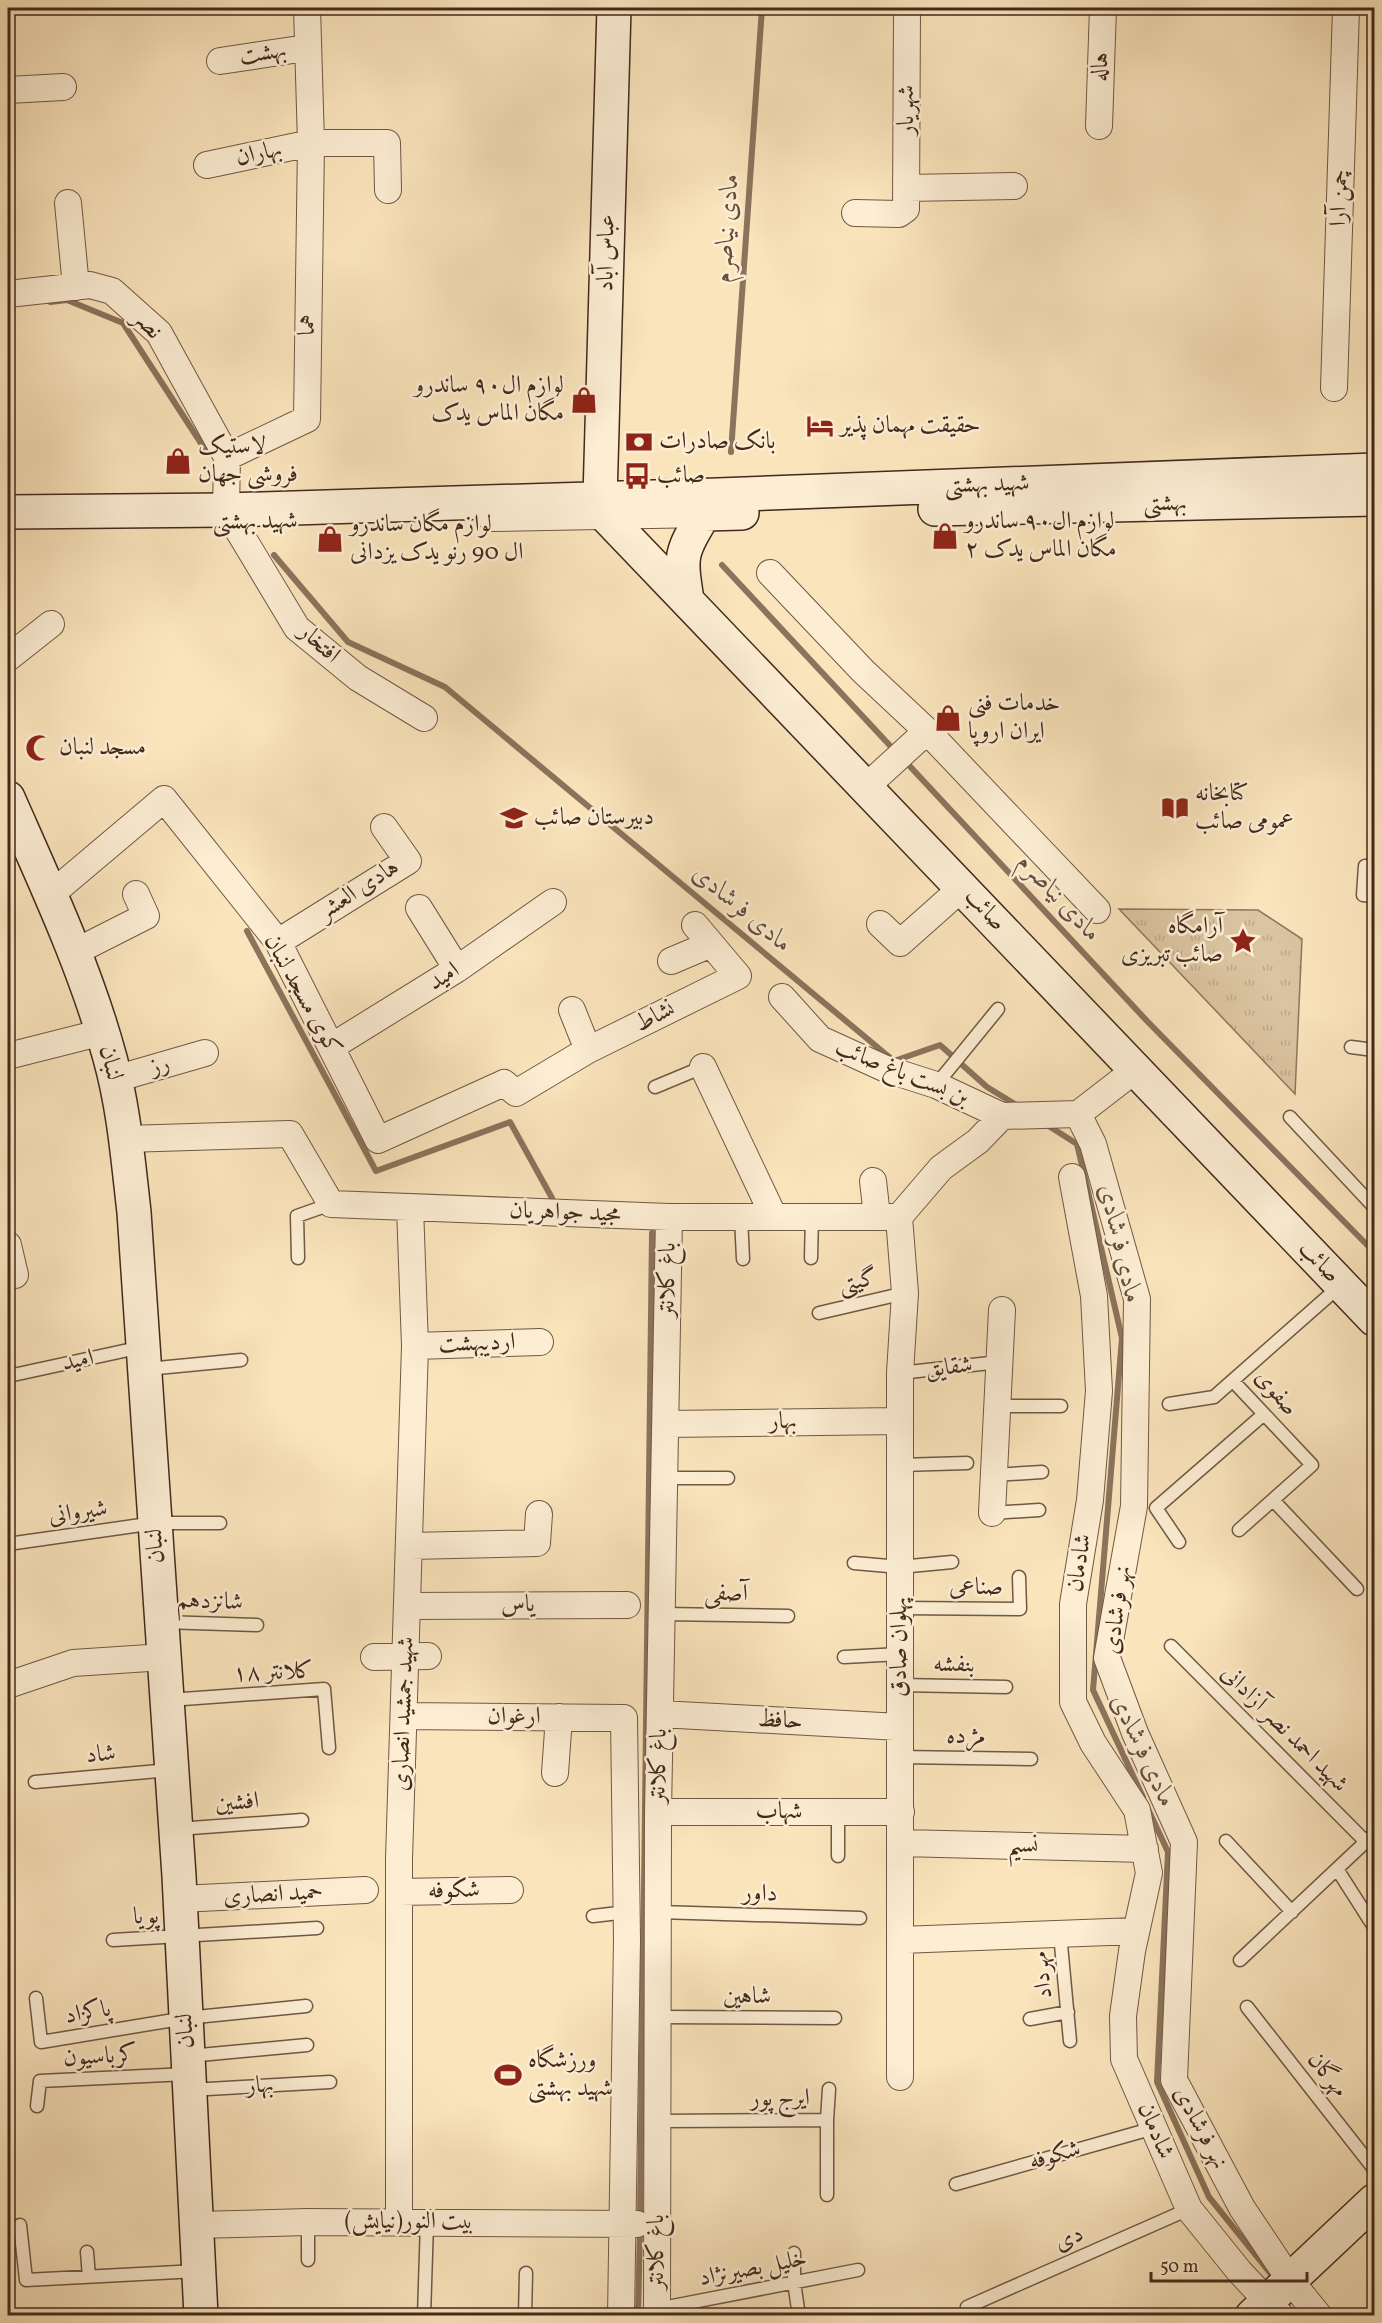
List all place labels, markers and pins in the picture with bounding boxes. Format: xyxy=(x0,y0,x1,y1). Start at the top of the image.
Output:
place label: لوازم ال۹۰ ساندرو مگان الماس یدک xyxy=(412,369,564,431)
shop icon: لوازم ال۹۰ ساندرو مگان الماس یدک xyxy=(569,385,599,415)
place label: حقیقت مهمان پذیر xyxy=(837,409,981,443)
hotel icon: حقیقت مهمان پذیر xyxy=(805,411,835,441)
place label: بانک صادرات xyxy=(659,425,776,459)
bank icon: بانک صادرات xyxy=(624,427,654,457)
place label: لاستیک فروشی جهان xyxy=(198,430,298,492)
shop icon: لاستیک فروشی جهان xyxy=(163,446,193,476)
place label: صائب xyxy=(657,459,705,493)
bus stop icon: صائب xyxy=(622,461,652,491)
place label: لوازم ال۹۰ ساندرو مگان الماس یدک ۲ xyxy=(962,505,1117,567)
place label: لوازم مگان ساندرو ال 90 رنو یدک یزدانی xyxy=(347,508,524,570)
shop icon: لوازم ال۹۰ ساندرو مگان الماس یدک ۲ xyxy=(930,521,960,551)
shop icon: لوازم مگان ساندرو ال 90 رنو یدک یزدانی xyxy=(315,524,345,554)
place label: خدمات فنی ایران اروپا xyxy=(968,687,1060,749)
shop icon: خدمات فنی ایران اروپا xyxy=(933,703,963,733)
place label: مسجد لنبان xyxy=(59,731,146,765)
mosque icon: مسجد لنبان xyxy=(24,733,54,763)
place label: کتابخانه عمومی صائب xyxy=(1195,777,1294,839)
library icon: کتابخانه عمومی صائب xyxy=(1160,793,1190,823)
place label: دبیرستان صائب xyxy=(534,801,654,835)
school or university icon: دبیرستان صائب xyxy=(499,803,529,833)
place label: آرامگاه صائب تبریزی xyxy=(1121,910,1226,972)
place icon: آرامگاه صائب تبریزی xyxy=(1228,926,1258,956)
place label: ورزشگاه شهید بهشتی xyxy=(528,2044,613,2106)
sports icon: ورزشگاه شهید بهشتی xyxy=(493,2060,523,2090)

